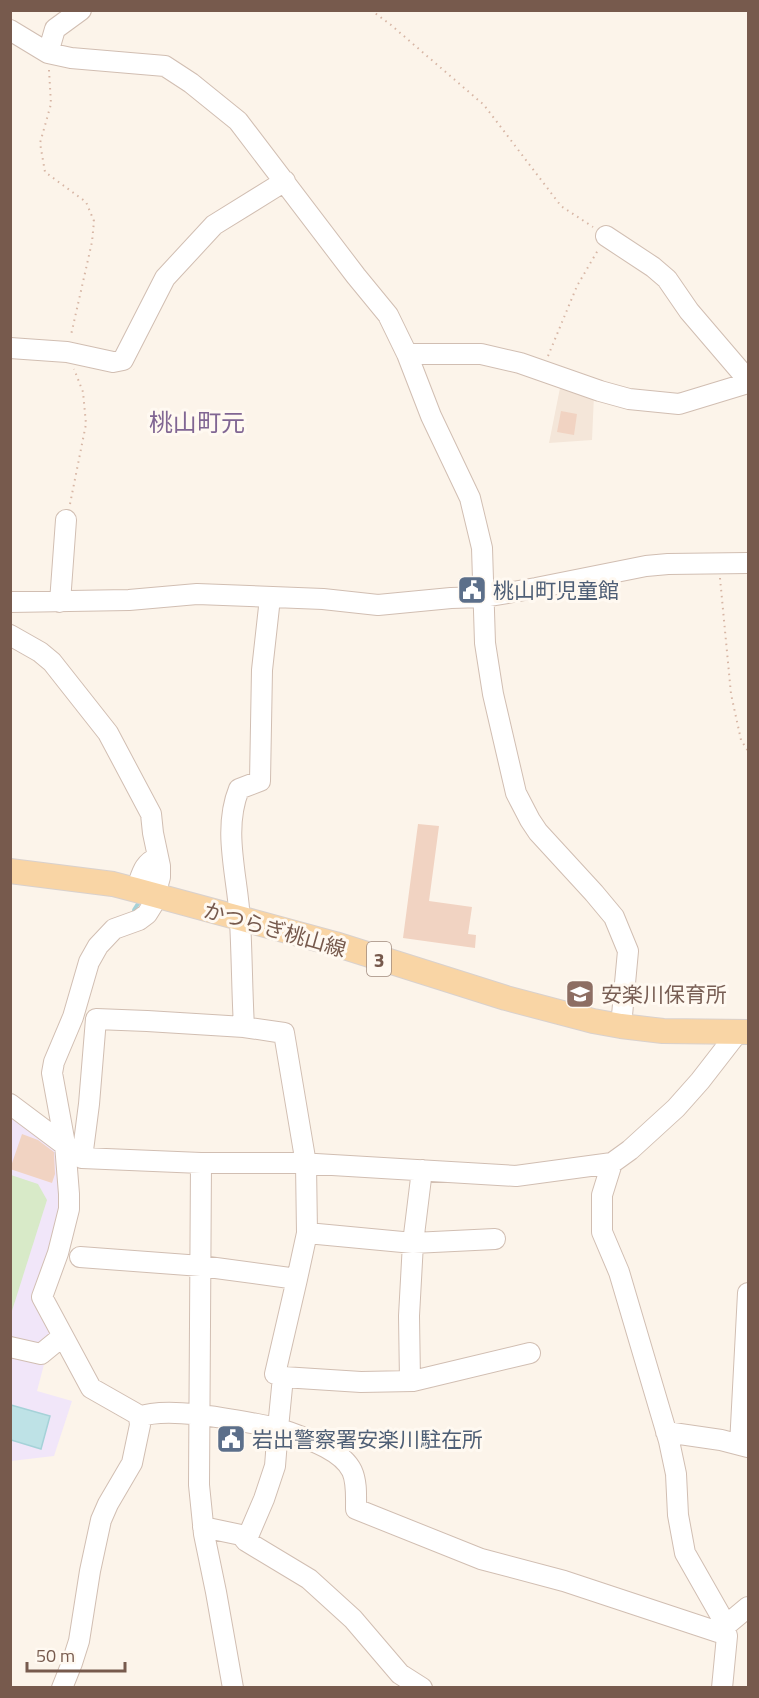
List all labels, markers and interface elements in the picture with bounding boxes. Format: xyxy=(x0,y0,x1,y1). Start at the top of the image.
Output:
district label: 桃山町元 xyxy=(149,404,245,440)
public building icon: 桃山町児童館 xyxy=(456,574,488,606)
place label: 桃山町児童館 xyxy=(493,574,619,606)
street label: かつらぎ桃山線 xyxy=(200,893,350,965)
road number: 3 xyxy=(367,942,391,976)
school or university icon: 安楽川保育所 xyxy=(564,978,596,1010)
place label: 安楽川保育所 xyxy=(601,978,727,1010)
public building icon: 岩出警察署安楽川駐在所 xyxy=(215,1423,247,1455)
place label: 岩出警察署安楽川駐在所 xyxy=(252,1423,483,1455)
scale bar xyxy=(27,1635,124,1673)
text: 50 m xyxy=(36,1642,75,1669)

